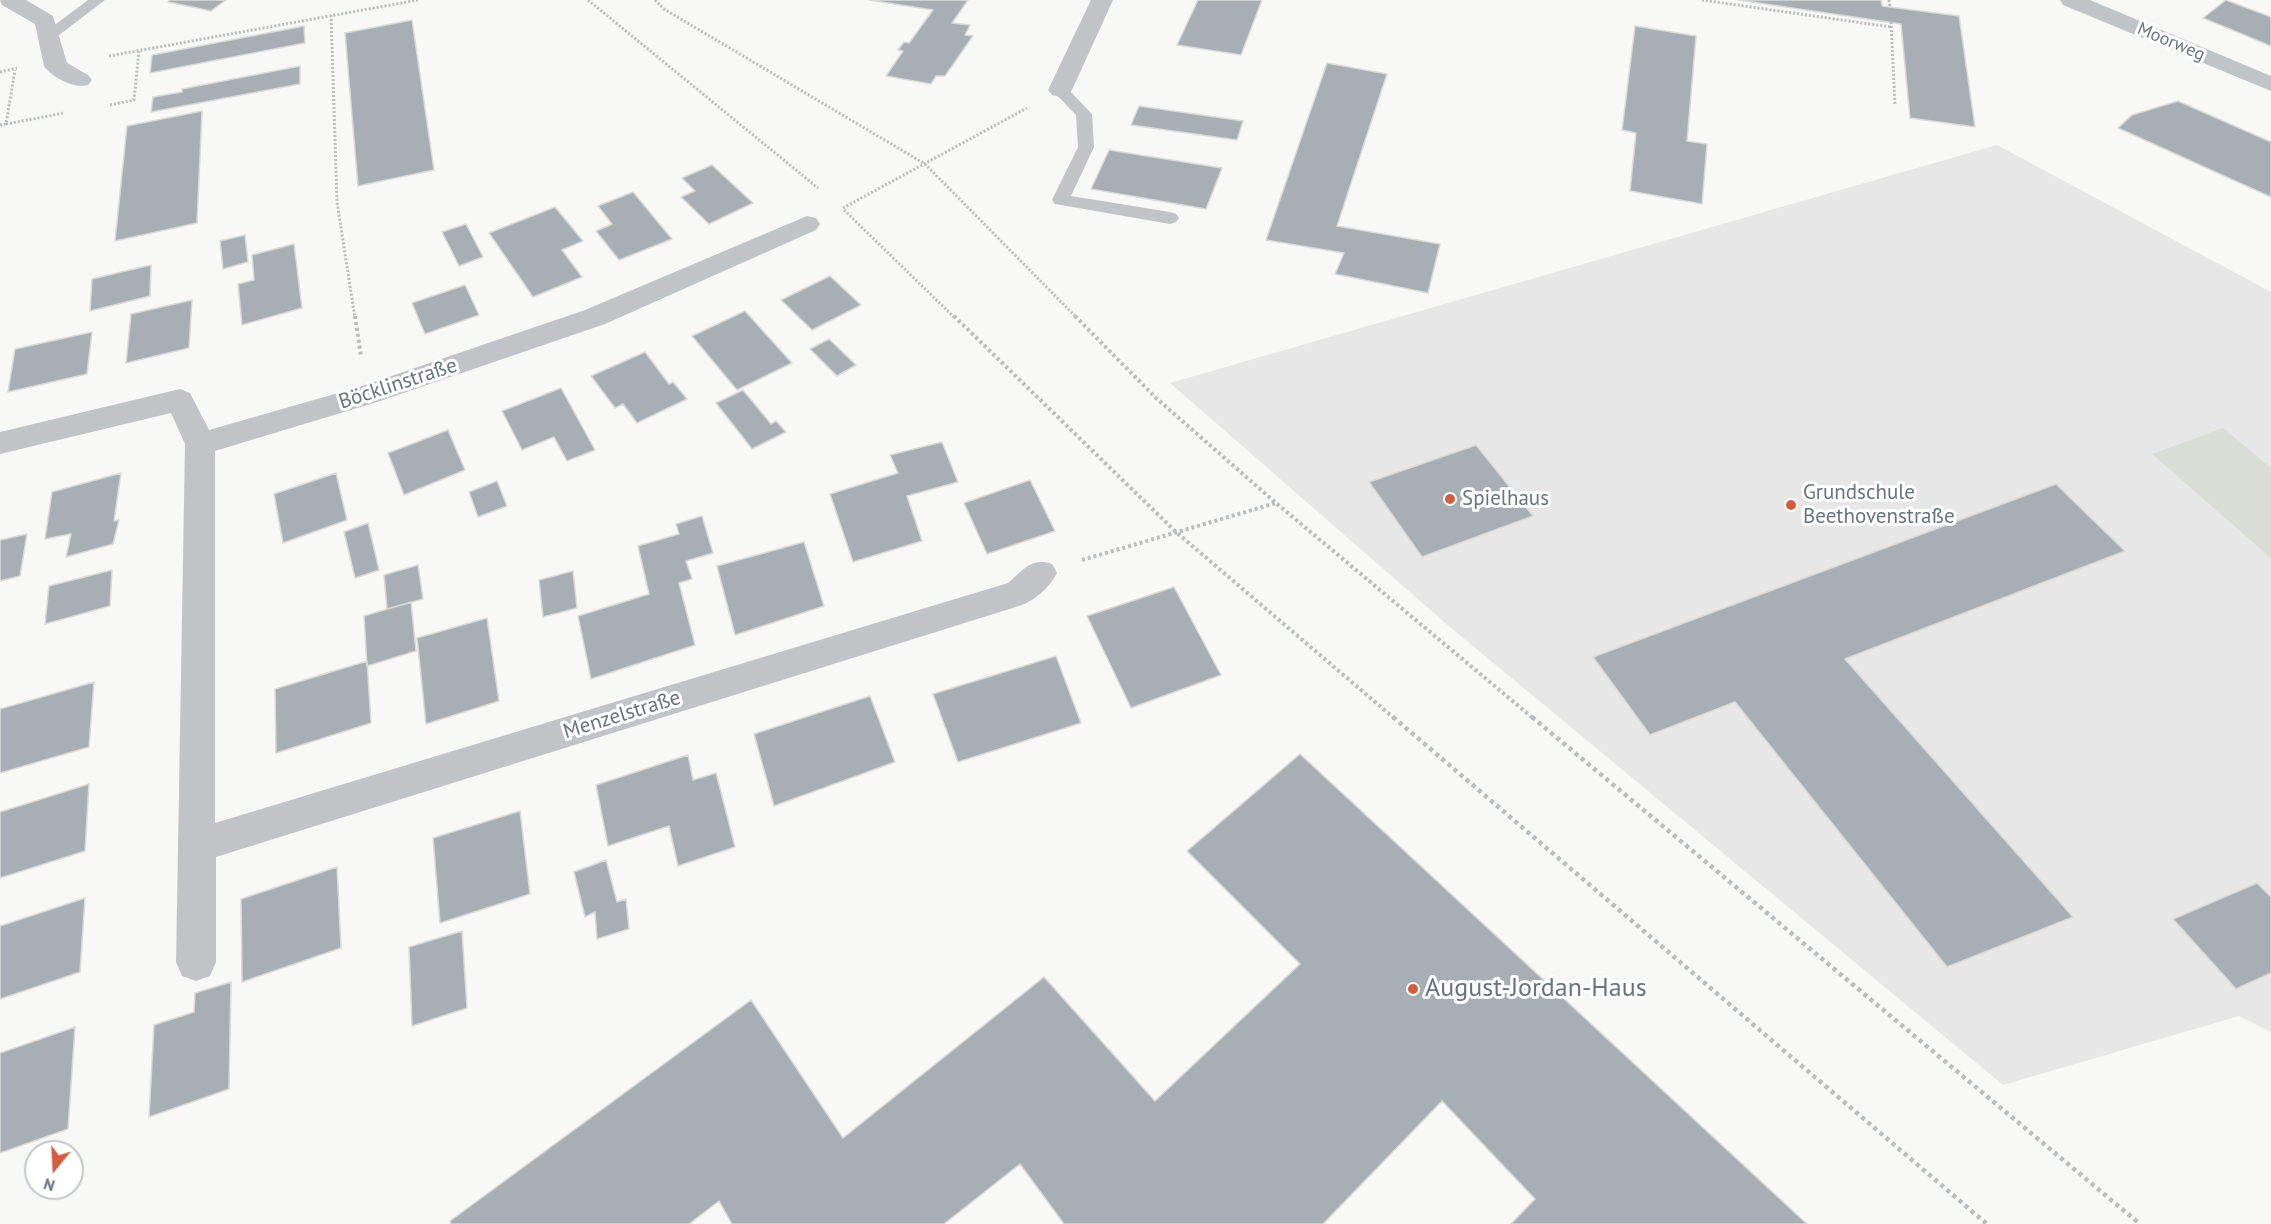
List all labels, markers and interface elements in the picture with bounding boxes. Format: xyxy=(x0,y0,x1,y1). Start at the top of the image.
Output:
street label: Moorweg xyxy=(2134,18,2208,66)
street label: Böcklinstraße xyxy=(336,353,460,415)
place label: Grundschule Beethovenstraße xyxy=(1803,480,1955,530)
place label: Spielhaus xyxy=(1462,486,1549,512)
marker: Spielhaus xyxy=(1443,492,1457,506)
marker: Grundschule Beethovenstraße xyxy=(1784,498,1798,512)
street label: Menzelstraße xyxy=(560,685,684,745)
place label: August-Jordan-Haus xyxy=(1425,973,1647,1005)
marker: August-Jordan-Haus xyxy=(1406,982,1420,996)
north arrow xyxy=(24,1140,84,1200)
text: N xyxy=(41,1174,57,1196)

